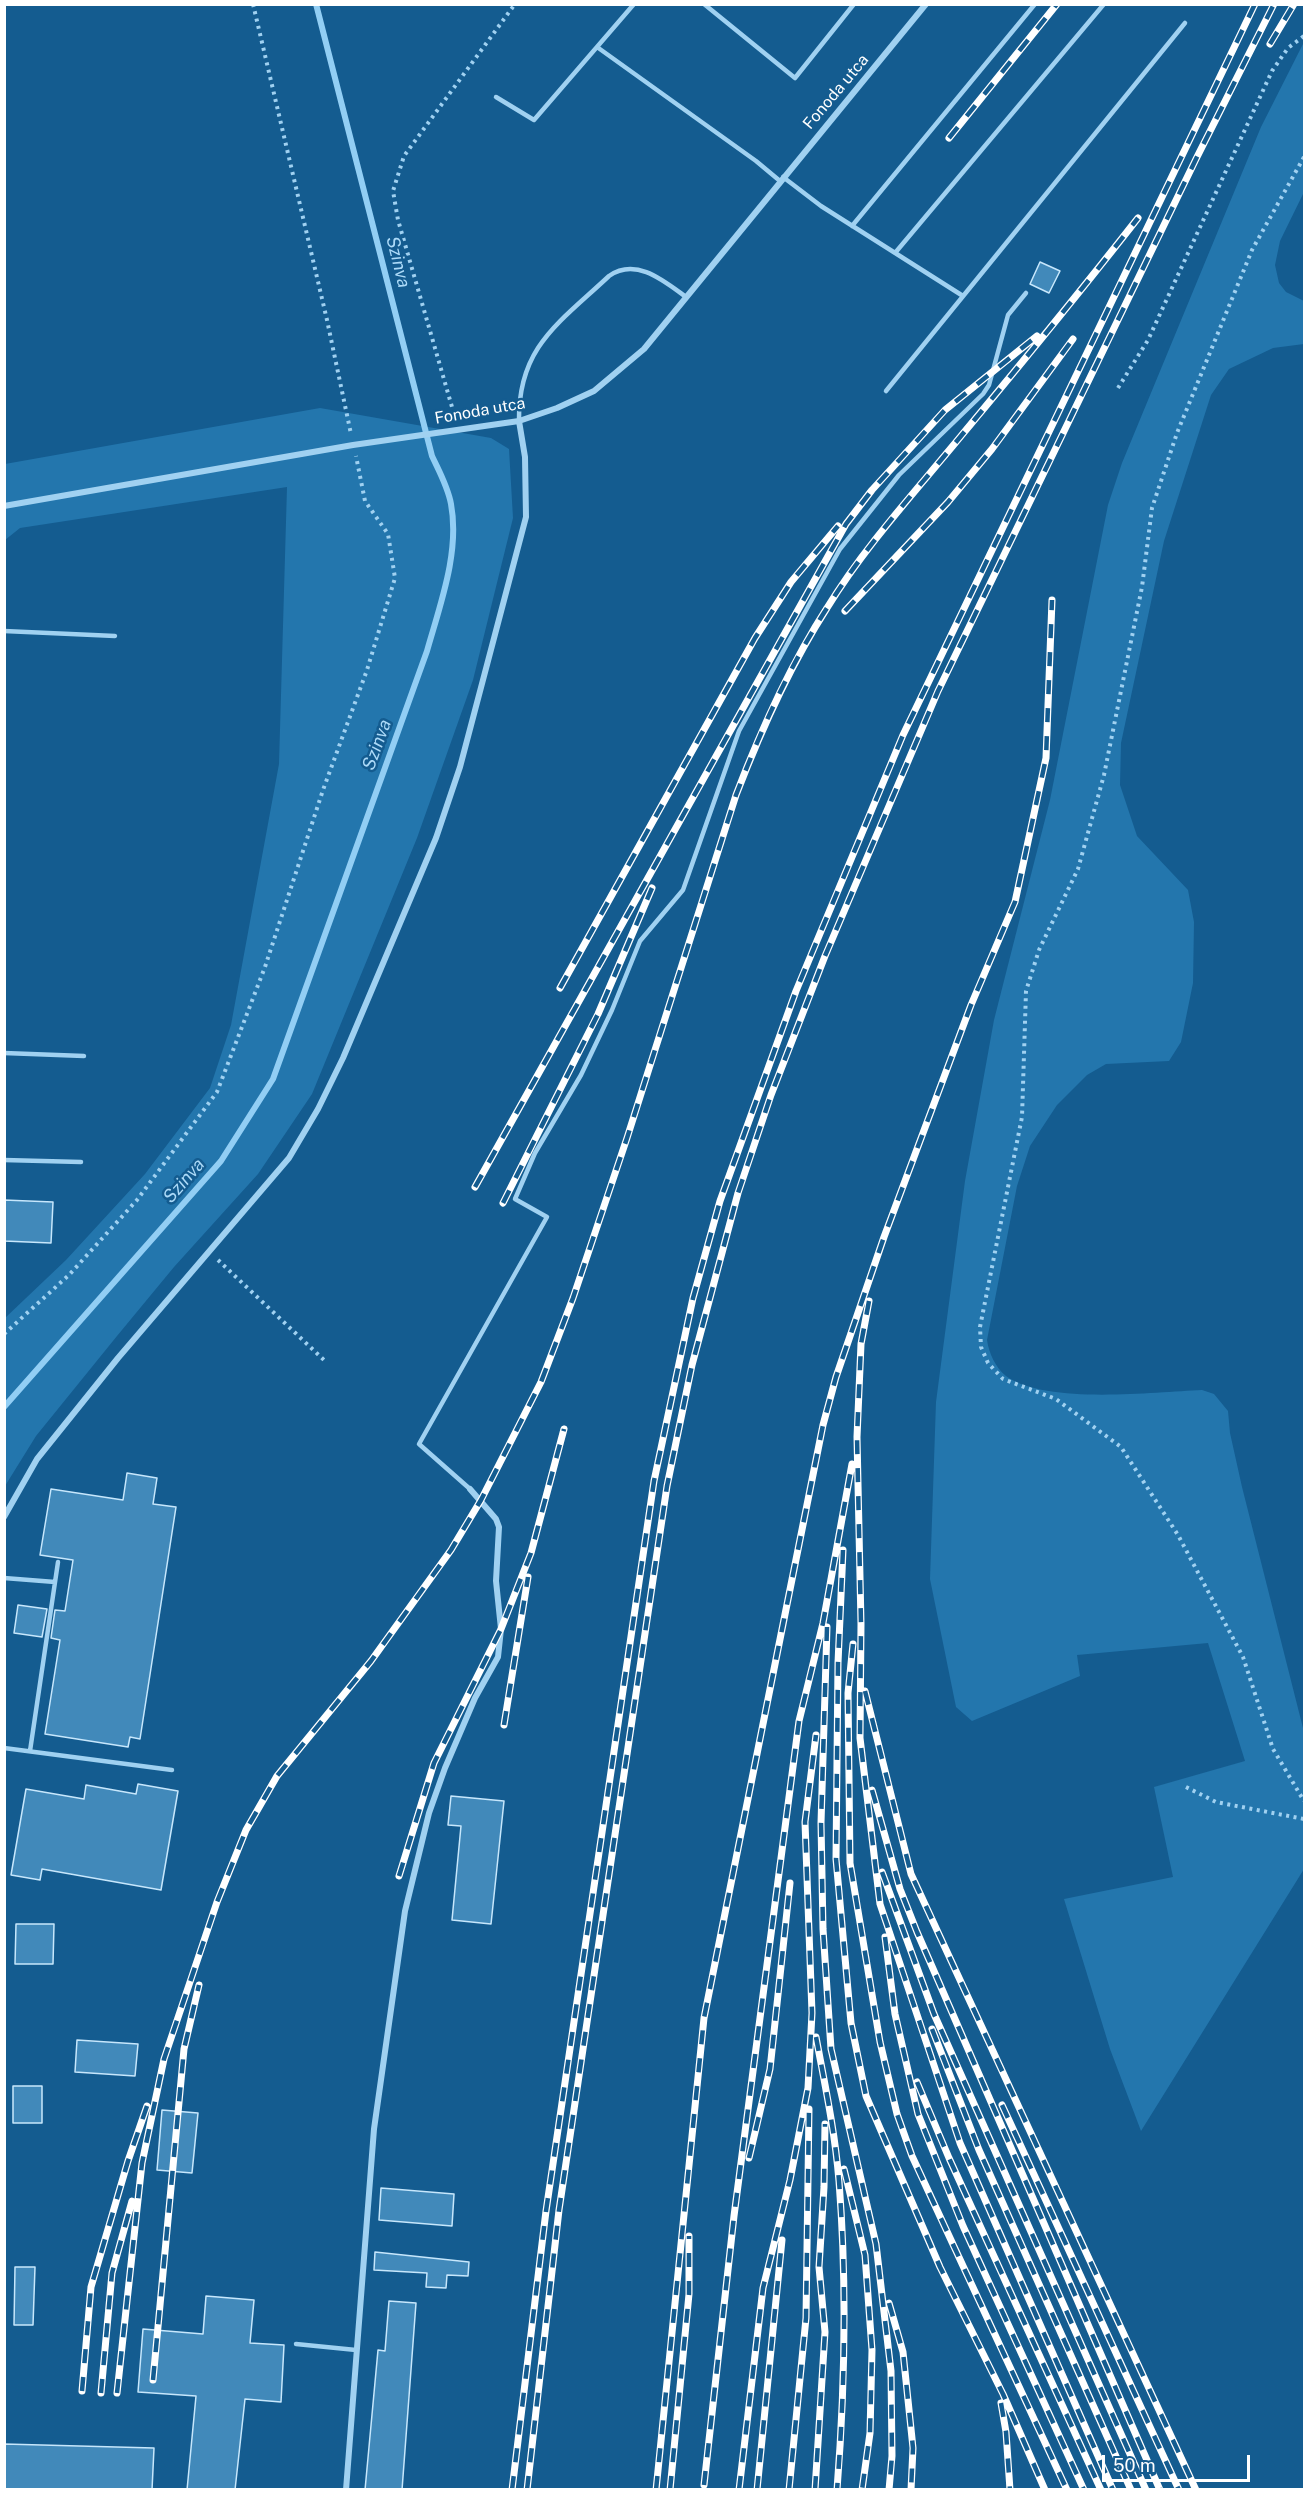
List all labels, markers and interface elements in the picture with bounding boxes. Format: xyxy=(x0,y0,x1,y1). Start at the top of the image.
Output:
street label: Fonoda utca xyxy=(799,51,873,133)
water label: Szinva xyxy=(381,234,415,290)
street label: Fonoda utca xyxy=(433,394,527,428)
water label: Szinva xyxy=(358,717,396,773)
water label: Szinva xyxy=(159,1154,209,1208)
scale bar xyxy=(1105,2443,1254,2481)
text: 50 m xyxy=(1113,2455,1156,2476)

